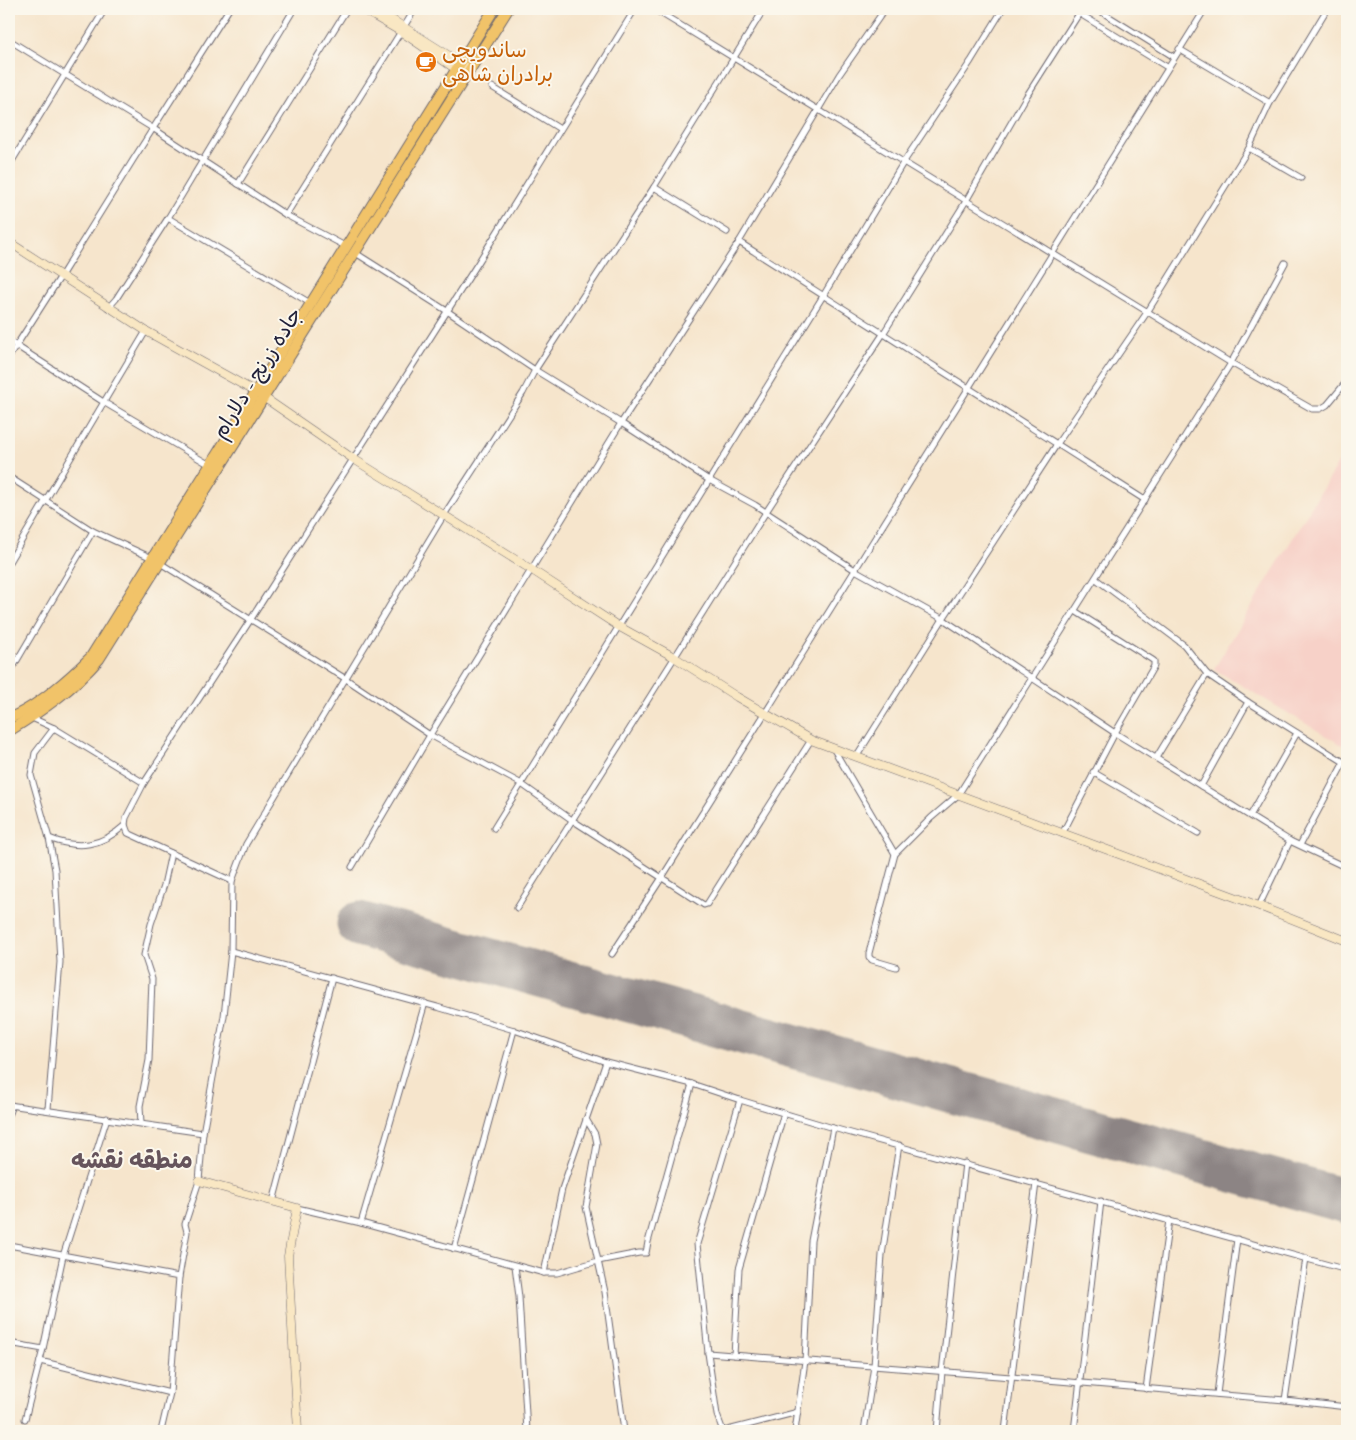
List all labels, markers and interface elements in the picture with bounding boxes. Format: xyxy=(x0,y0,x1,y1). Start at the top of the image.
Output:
place label: ساندویچی برادران شاهی xyxy=(442,37,553,88)
cafe icon: ساندویچی برادران شاهی xyxy=(414,50,438,74)
street label: جاده زرنج - دلارام xyxy=(206,302,310,445)
district label: منطقه نقشه xyxy=(71,1145,193,1175)

